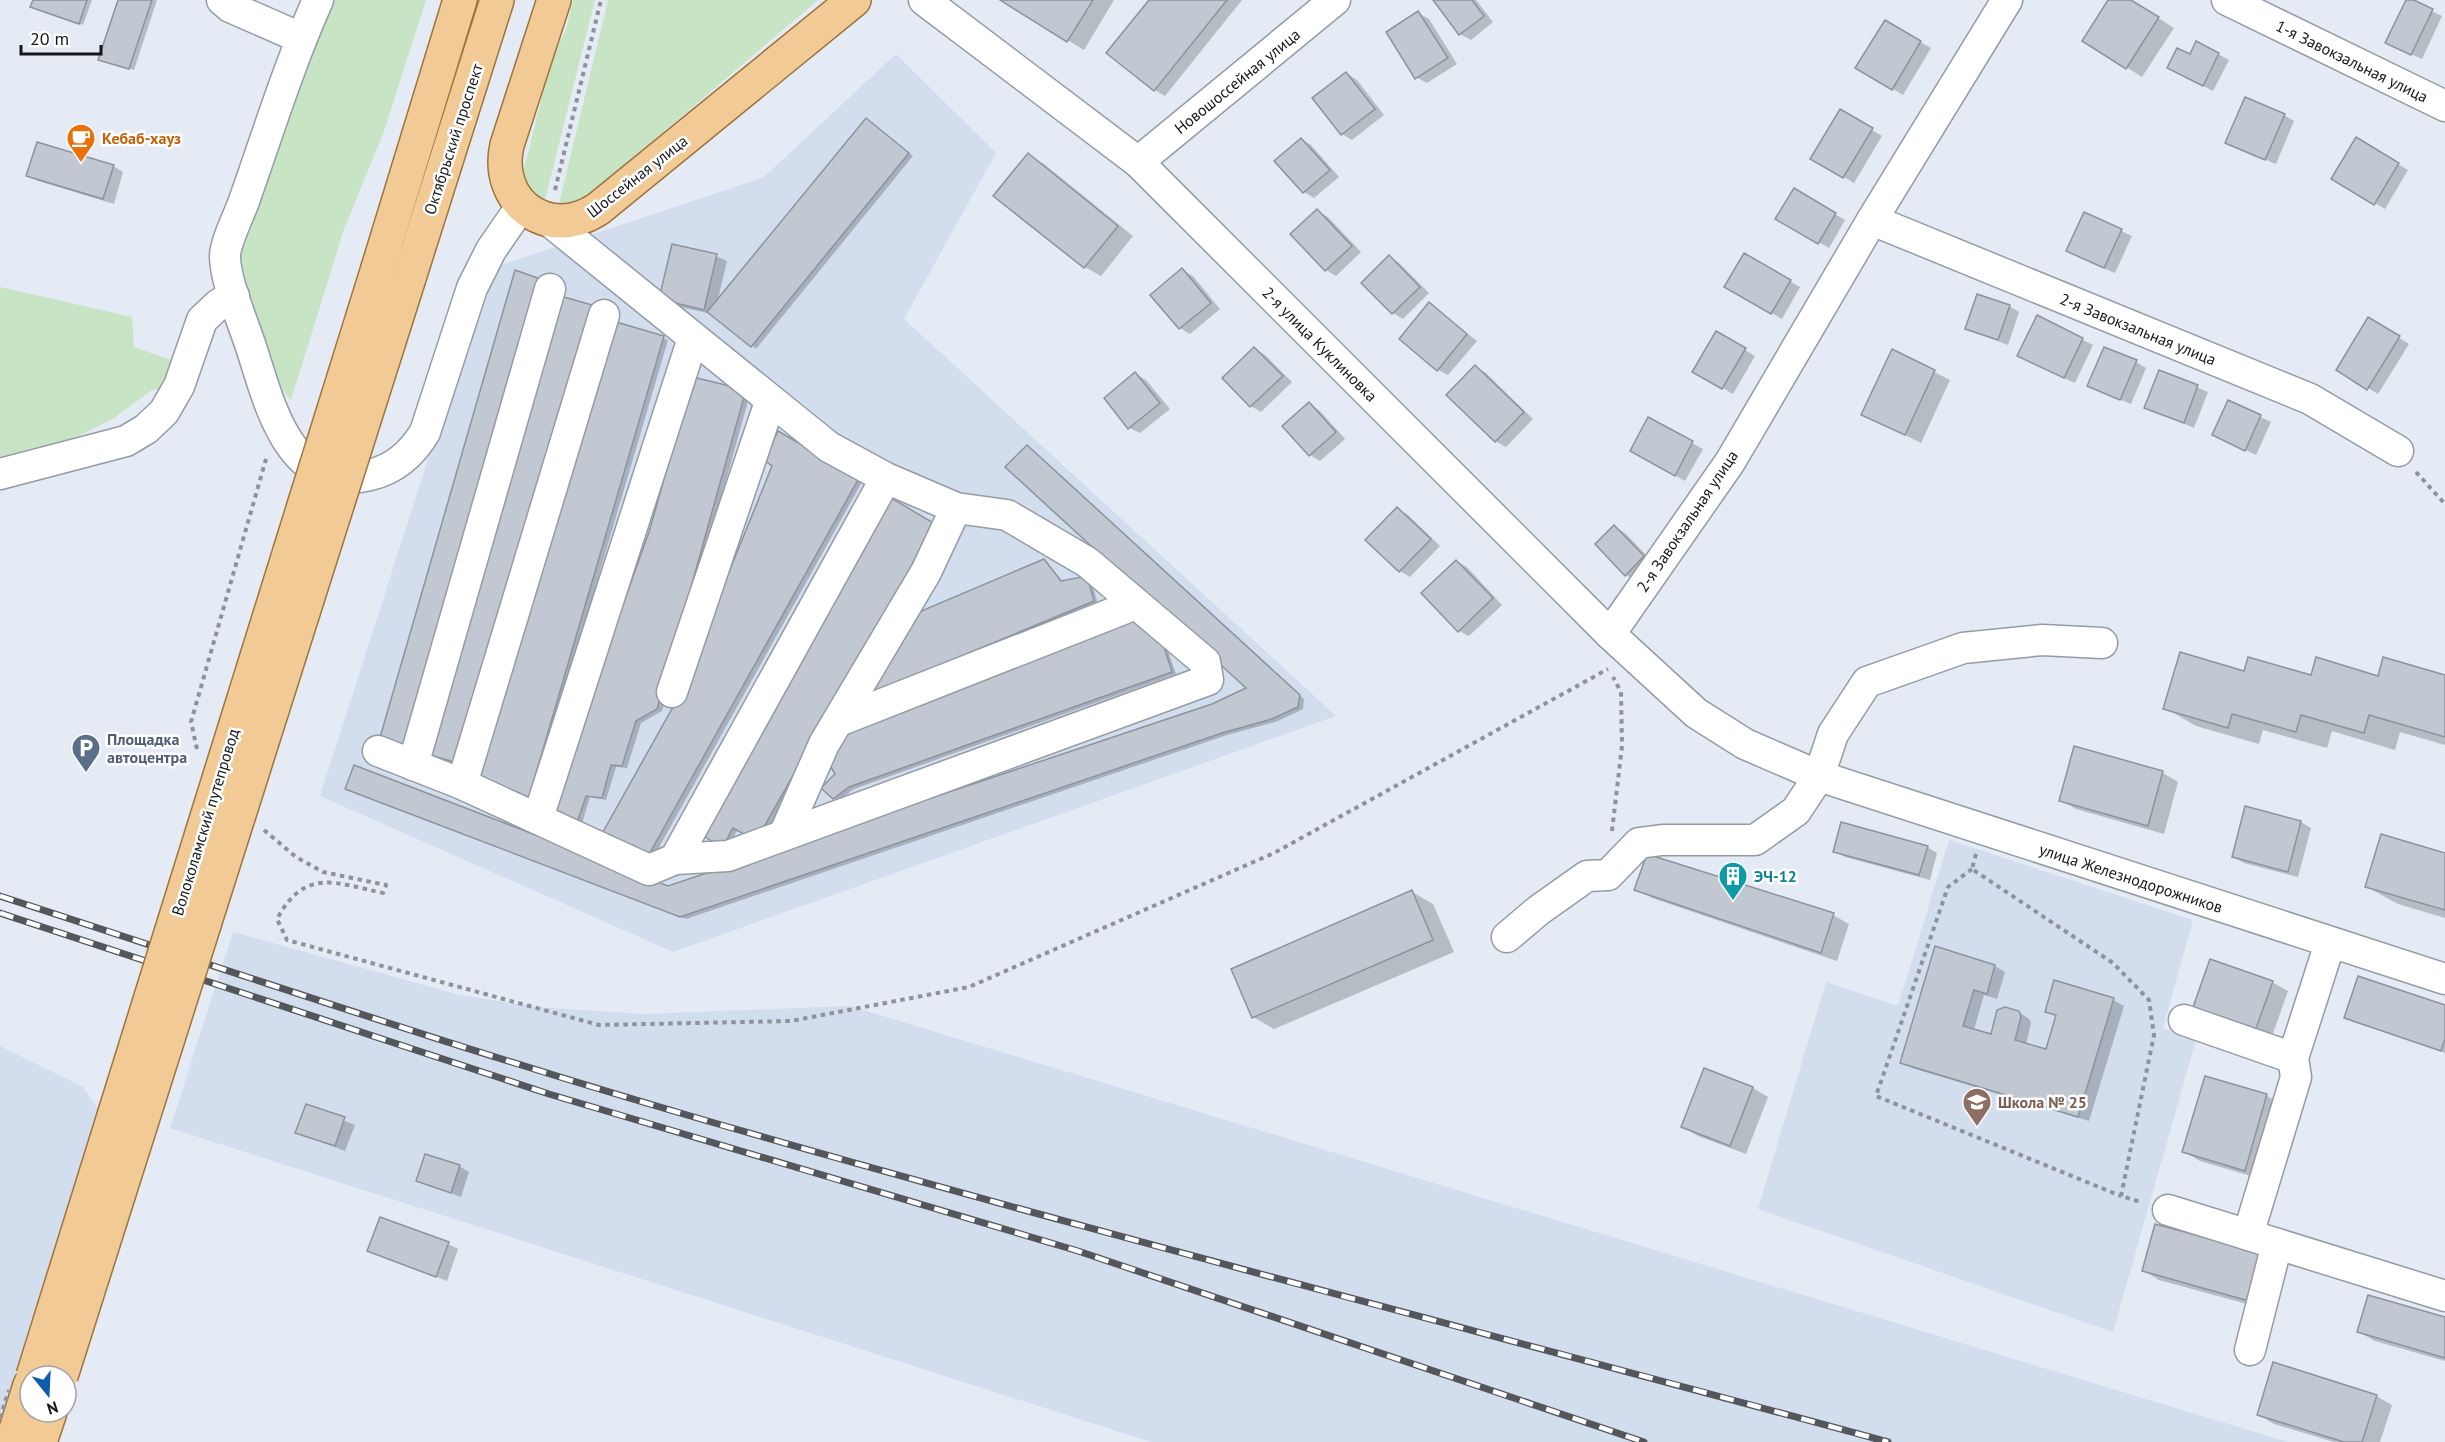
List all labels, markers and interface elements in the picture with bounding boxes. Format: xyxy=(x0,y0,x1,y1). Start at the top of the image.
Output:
street label: 1-я Завокзальная улица xyxy=(2273,15,2431,107)
scale bar xyxy=(21,18,100,56)
street label: Новошоссейная улица xyxy=(1170,24,1304,138)
text: 20 m xyxy=(30,27,69,50)
street label: Октябрьский проспект xyxy=(419,60,487,217)
cafe icon: Кебаб-хауз xyxy=(65,122,97,164)
place label: Кебаб-хауз xyxy=(102,128,181,148)
street label: Шоссейная улица xyxy=(583,130,691,222)
street label: 2-я улица Куклиновка xyxy=(1258,282,1382,406)
street label: 2-я Завокзальная улица xyxy=(2057,288,2219,370)
street label: 2-я Завокзальная улица xyxy=(1632,446,1742,596)
street label: Волоколамский путепровод xyxy=(167,726,243,918)
place label: Площадка автоцентра xyxy=(107,729,187,767)
parking icon: Площадка автоцентра xyxy=(70,732,102,774)
street label: улица Железнодорожников xyxy=(2037,839,2225,917)
building icon: ЭЧ-12 xyxy=(1717,860,1749,902)
place label: ЭЧ-12 xyxy=(1754,866,1797,886)
school or university icon: Школа № 25 xyxy=(1961,1086,1993,1128)
place label: Школа № 25 xyxy=(1998,1092,2087,1112)
north arrow xyxy=(18,1364,78,1424)
text: N xyxy=(45,1397,61,1419)

